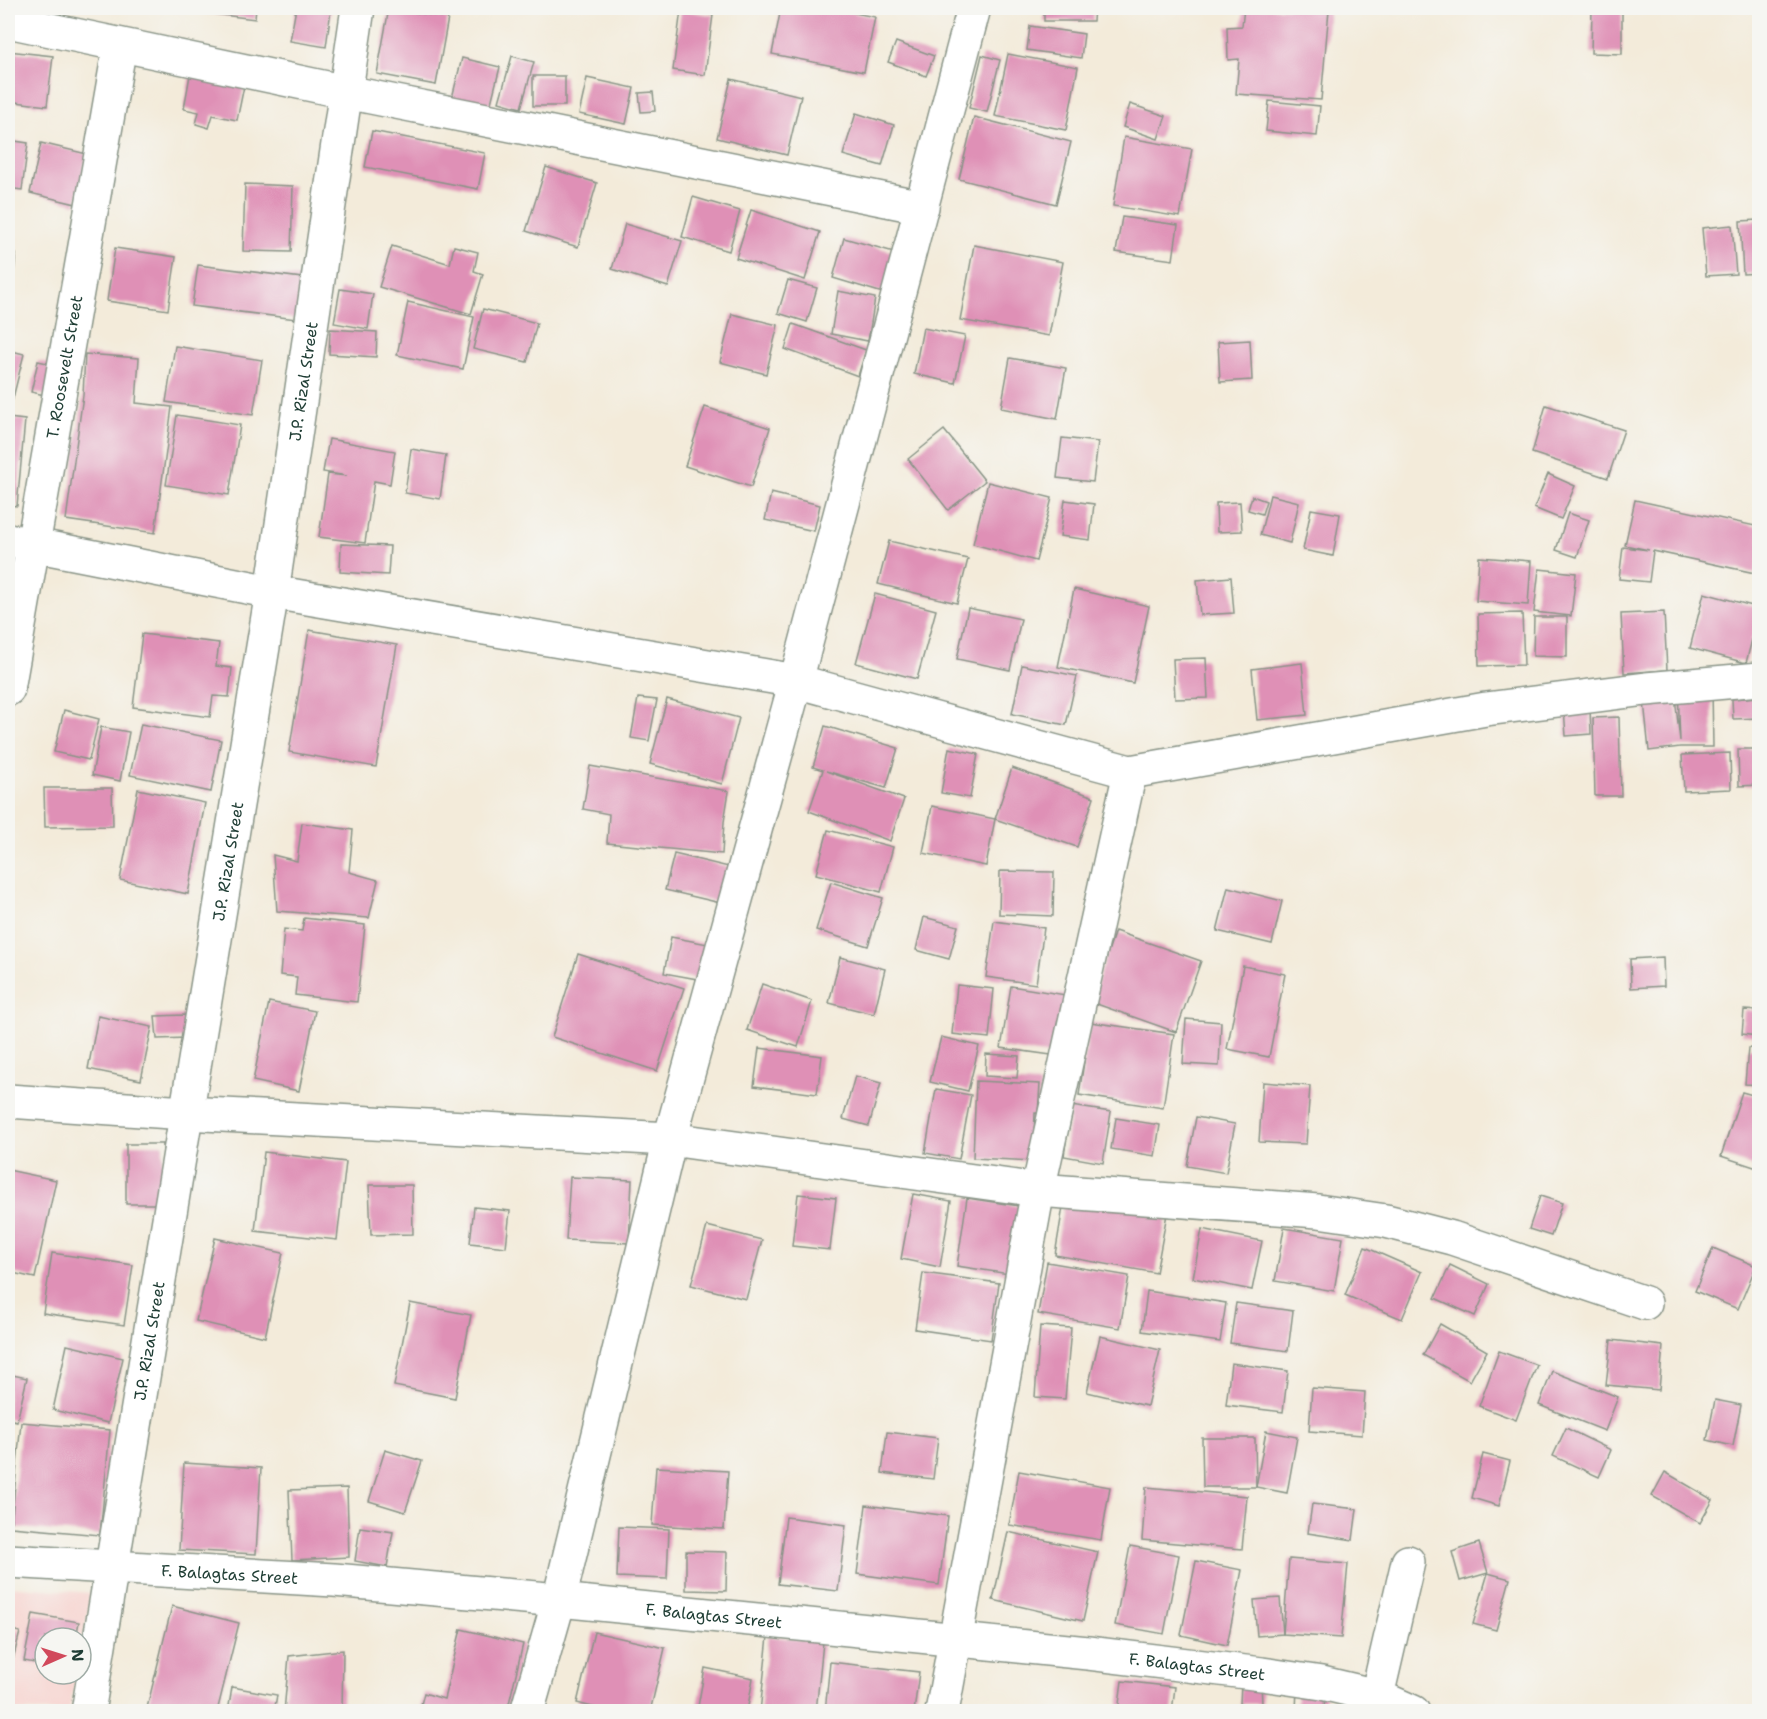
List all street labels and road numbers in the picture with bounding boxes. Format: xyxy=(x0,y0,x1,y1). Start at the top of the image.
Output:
street label: T. Roosevelt Street xyxy=(41,293,87,440)
street label: J.P. Rizal Street xyxy=(284,320,322,443)
street label: J.P. Rizal Street xyxy=(208,800,248,923)
street label: J.P. Rizal Street xyxy=(129,1280,169,1402)
street label: F. Balagtas Street xyxy=(161,1559,299,1588)
street label: F. Balagtas Street xyxy=(644,1598,783,1633)
street label: F. Balagtas Street xyxy=(1128,1648,1267,1685)

